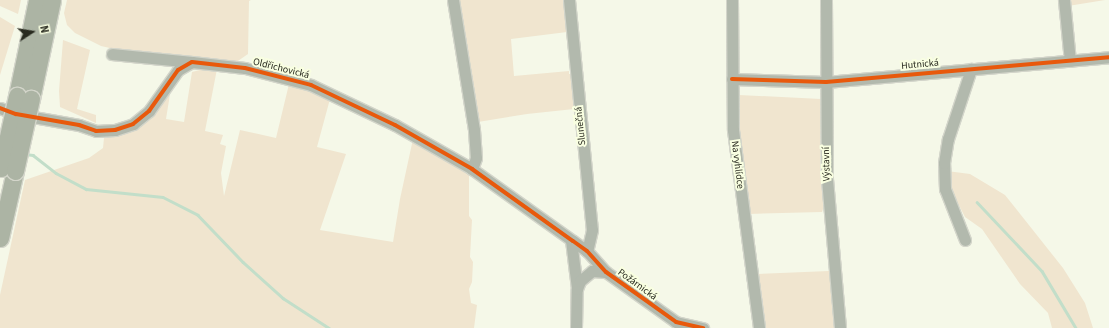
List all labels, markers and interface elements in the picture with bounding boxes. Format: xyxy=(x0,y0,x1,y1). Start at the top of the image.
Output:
north arrow xyxy=(12,12,52,52)
text: N xyxy=(36,24,52,35)
street label: Oldřichovická xyxy=(252,56,310,82)
street label: Hutnická xyxy=(901,57,939,73)
street label: Slunečná xyxy=(573,106,589,146)
street label: Na vyhlídce xyxy=(728,140,746,190)
street label: Výstavní xyxy=(821,147,833,181)
street label: Požárnická xyxy=(615,267,659,303)

